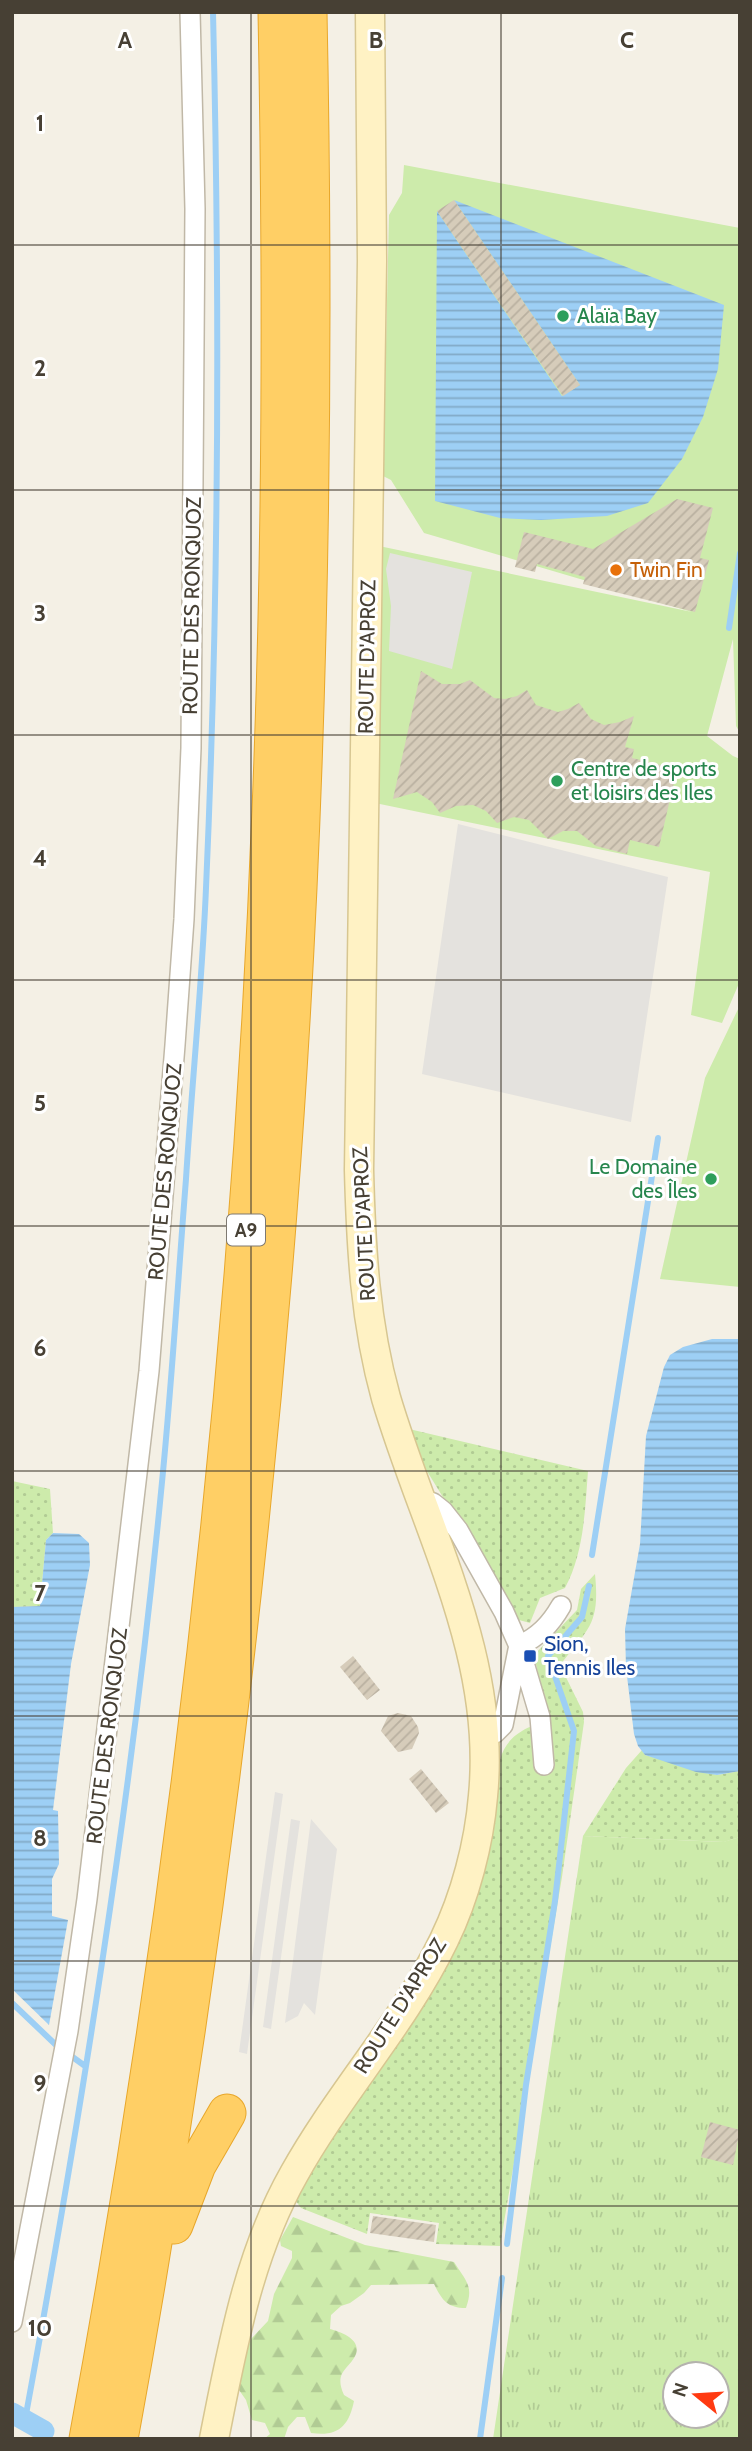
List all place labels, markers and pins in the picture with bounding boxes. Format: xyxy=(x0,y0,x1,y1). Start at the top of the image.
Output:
place label: Alaïa Bay xyxy=(577,303,657,328)
marker: Alaïa Bay xyxy=(555,308,571,324)
place label: Twin Fin xyxy=(630,557,703,582)
marker: Twin Fin xyxy=(608,562,624,578)
place label: Centre de sports et loisirs des Iles xyxy=(571,756,717,805)
marker: Centre de sports et loisirs des Iles xyxy=(549,773,565,789)
place label: Le Domaine des Îles xyxy=(589,1154,697,1203)
marker: Le Domaine des Îles xyxy=(703,1171,719,1187)
place label: Sion, Tennis Iles xyxy=(544,1631,635,1680)
marker: Sion, Tennis Iles xyxy=(522,1648,538,1664)

